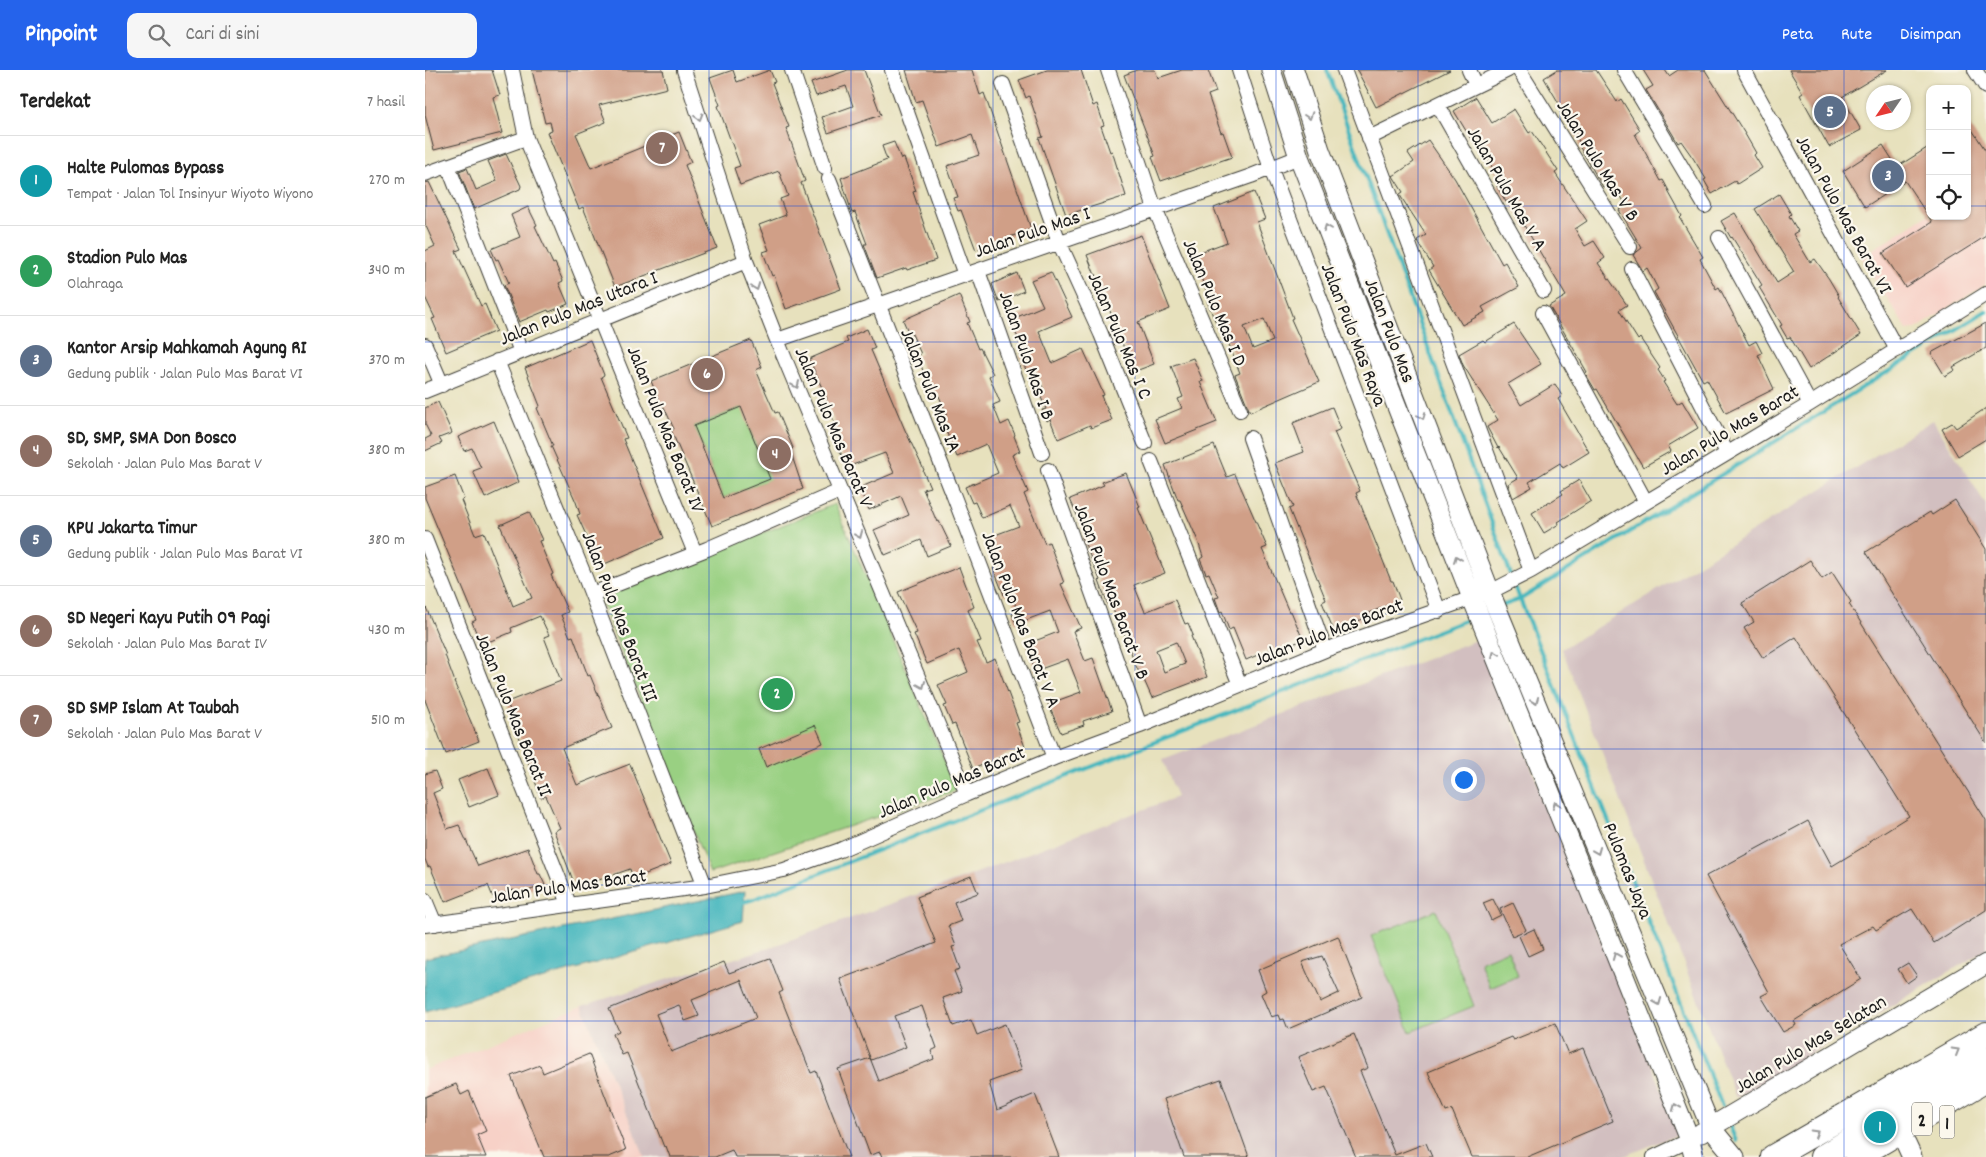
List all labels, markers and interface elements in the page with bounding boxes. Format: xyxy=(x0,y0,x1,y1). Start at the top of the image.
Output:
search box xyxy=(127,13,477,58)
text: Pinpoint xyxy=(25,18,97,52)
icon: search xyxy=(145,21,173,49)
text: Cari di sini xyxy=(185,22,259,49)
text: Peta xyxy=(1782,23,1813,48)
text: Rute xyxy=(1841,23,1872,48)
text: Disimpan xyxy=(1900,23,1961,48)
north arrow xyxy=(1866,85,1911,130)
map controls xyxy=(1926,85,1971,220)
button: + xyxy=(1926,85,1971,130)
text: Terdekat xyxy=(20,88,91,118)
text: 7 hasil xyxy=(367,91,405,114)
pin: 5 xyxy=(1814,93,1846,131)
street label: Jalan Pulo Mas V B xyxy=(1548,96,1645,228)
one-way arrow xyxy=(693,112,703,120)
one-way arrow xyxy=(1303,112,1313,120)
street label: Jalan Pulo Mas V A xyxy=(1458,122,1553,257)
pin: 7 xyxy=(646,129,678,167)
button: − xyxy=(1926,130,1971,175)
street label: Jalan Pulo Mas Barat VI xyxy=(1787,131,1898,300)
text: Halte Pulomas Bypass xyxy=(67,156,224,183)
pin: 3 xyxy=(1872,157,1904,195)
text: 1 xyxy=(34,169,38,192)
text: 270 m xyxy=(369,169,405,192)
button: locate xyxy=(1926,175,1971,220)
text: Tempat · Jalan Tol Insinyur Wiyoto Wiyono xyxy=(67,183,313,206)
street label: Jalan Pulo Mas I xyxy=(971,201,1095,267)
one-way arrow xyxy=(1323,224,1333,233)
street label: Jalan Pulo Mas I D xyxy=(1174,235,1253,371)
text: Stadion Pulo Mas xyxy=(67,246,187,273)
text: 2 xyxy=(33,259,40,282)
text: 340 m xyxy=(368,259,405,282)
street label: Jalan Pulo Mas Raya xyxy=(1312,259,1393,411)
street label: Jalan Pulo Mas Utara I xyxy=(496,265,663,354)
street label: Jalan Pulo Mas I C xyxy=(1079,268,1158,404)
text: Olahraga xyxy=(67,273,123,296)
street label: Jalan Pulo Mas xyxy=(1355,275,1421,387)
one-way arrow xyxy=(750,282,760,291)
street label: Jalan Pulo Mas I B xyxy=(990,288,1060,424)
street label: Jalan Pulo Mas IA xyxy=(892,325,967,458)
text: Kantor Arsip Mahkamah Agung RI xyxy=(67,336,306,363)
street label: Jalan Pulo Mas Barat IV xyxy=(618,342,711,518)
street label: Jalan Pulo Mas Barat V xyxy=(786,344,879,513)
text: 3 xyxy=(32,349,40,372)
text: 370 m xyxy=(368,349,405,372)
pin: 6 xyxy=(691,355,723,393)
text: Gedung publik · Jalan Pulo Mas Barat VI xyxy=(67,363,303,386)
street label: Jalan Pulo Mas Barat xyxy=(1656,379,1805,484)
one-way arrow xyxy=(789,380,800,389)
one-way arrow xyxy=(1416,411,1426,419)
text: SD, SMP, SMA Don Bosco xyxy=(67,426,236,453)
pin: 4 xyxy=(759,435,791,473)
text: 4 xyxy=(33,439,39,462)
text: 380 m xyxy=(368,439,405,462)
text: Sekolah · Jalan Pulo Mas Barat V xyxy=(67,453,262,476)
street label: Jalan Pulo Mas Barat V B xyxy=(1065,500,1155,684)
text: KPU Jakarta Timur xyxy=(67,516,197,543)
street label: Jalan Pulo Mas Barat III xyxy=(573,528,664,707)
street label: Jalan Pulo Mas Barat V A xyxy=(973,528,1066,713)
text: 5 xyxy=(32,529,40,552)
text: 380 m xyxy=(368,529,405,552)
one-way arrow xyxy=(852,530,863,539)
text: Gedung publik · Jalan Pulo Mas Barat VI xyxy=(67,543,303,566)
one-way arrow xyxy=(1453,555,1463,563)
street label: Jalan Pulo Mas Barat xyxy=(1250,592,1408,675)
text: SD Negeri Kayu Putih 09 Pagi xyxy=(67,606,270,633)
text: 6 xyxy=(32,619,40,642)
text: 430 m xyxy=(368,619,405,642)
street label: Jalan Pulo Mas Barat II xyxy=(467,629,558,801)
text: Sekolah · Jalan Pulo Mas Barat IV xyxy=(67,633,267,656)
one-way arrow xyxy=(1491,650,1502,659)
pin: 2 xyxy=(761,675,793,713)
one-way arrow xyxy=(915,680,926,689)
text: SD SMP Islam At Taubah xyxy=(67,696,239,723)
one-way arrow xyxy=(1528,696,1539,705)
text: 7 xyxy=(33,709,39,732)
text: 510 m xyxy=(371,709,405,732)
text: Sekolah · Jalan Pulo Mas Barat V xyxy=(67,723,262,746)
street label: Jalan Pulo Mas Barat xyxy=(874,740,1030,827)
your location xyxy=(1451,767,1477,793)
one-way arrow xyxy=(1551,801,1562,810)
street label: Pulomas Jaya xyxy=(1594,819,1658,924)
one-way arrow xyxy=(1591,847,1601,855)
street label: Jalan Pulo Mas Barat xyxy=(488,863,648,913)
one-way arrow xyxy=(1612,952,1622,961)
street label: Jalan Pulo Mas Selatan xyxy=(1730,989,1893,1102)
one-way arrow xyxy=(1652,997,1663,1006)
one-way arrow xyxy=(1951,1048,1960,1058)
road number: 2 xyxy=(1912,1102,1932,1136)
one-way arrow xyxy=(1672,1103,1683,1112)
road number: 1 xyxy=(1939,1106,1955,1138)
pin: 1 xyxy=(1864,1108,1896,1146)
one-way arrow xyxy=(1810,1129,1819,1139)

